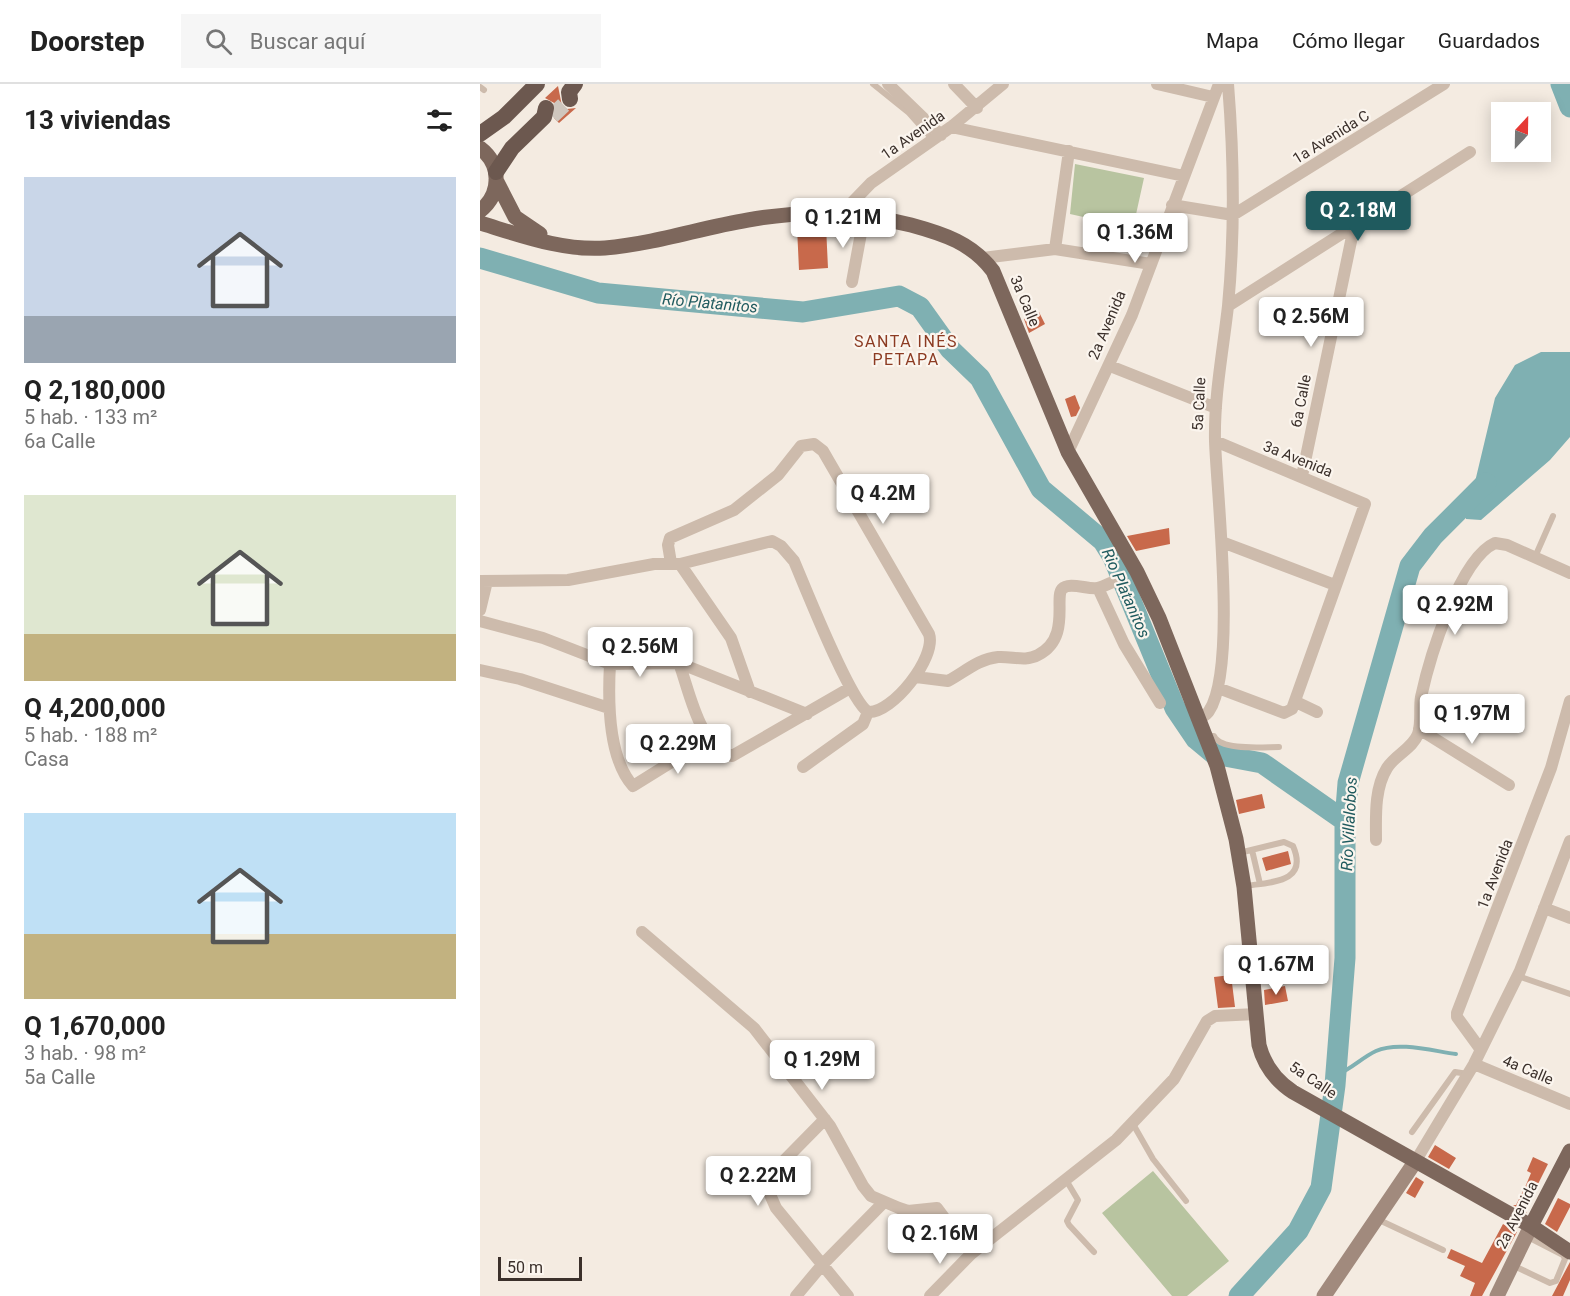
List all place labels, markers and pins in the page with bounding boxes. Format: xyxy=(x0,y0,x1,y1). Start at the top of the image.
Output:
pin: Q 2.18M xyxy=(1303,191,1413,242)
pin: Q 1.21M xyxy=(788,198,898,249)
pin: Q 1.36M xyxy=(1080,213,1190,264)
pin: Q 2.56M xyxy=(1256,297,1366,348)
pin: Q 4.2M xyxy=(834,474,932,525)
pin: Q 2.92M xyxy=(1400,585,1510,636)
pin: Q 2.56M xyxy=(585,627,695,678)
pin: Q 1.97M xyxy=(1417,694,1527,745)
pin: Q 2.29M xyxy=(623,724,733,775)
pin: Q 1.67M xyxy=(1221,945,1331,996)
pin: Q 1.29M xyxy=(767,1040,877,1091)
pin: Q 2.22M xyxy=(703,1156,813,1207)
pin: Q 2.16M xyxy=(885,1214,995,1265)

